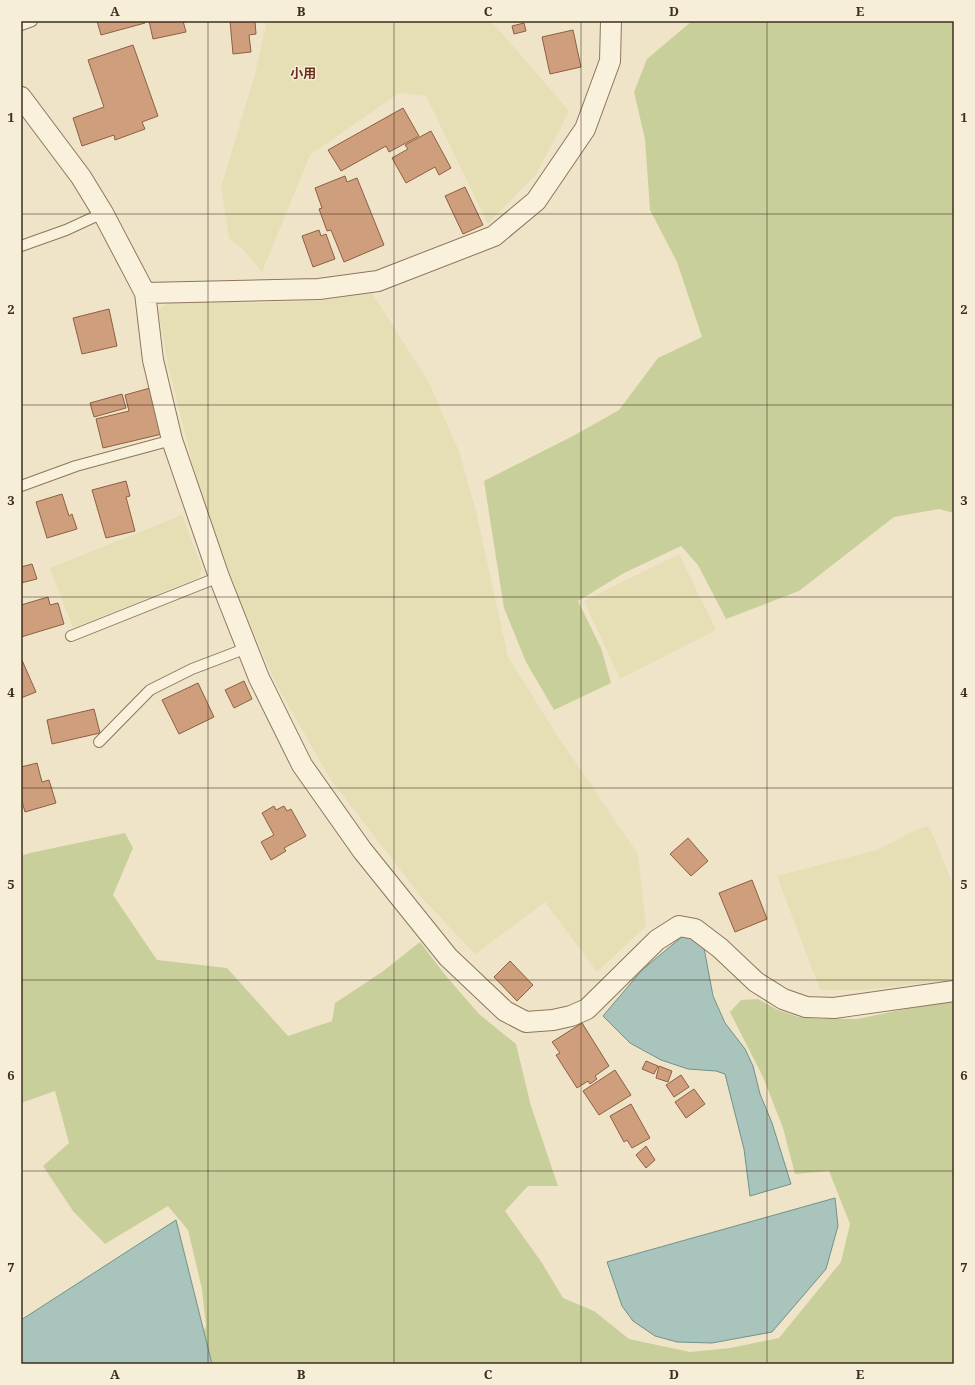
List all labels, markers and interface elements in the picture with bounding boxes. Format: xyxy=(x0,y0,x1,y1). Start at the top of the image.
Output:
text: A xyxy=(110,2,120,20)
text: B xyxy=(297,2,306,20)
text: C xyxy=(484,2,493,20)
text: D xyxy=(669,2,679,20)
text: E xyxy=(856,2,865,20)
district label: 小用 xyxy=(290,64,316,82)
text: 1 xyxy=(7,108,15,126)
text: 1 xyxy=(960,108,968,126)
text: 2 xyxy=(7,300,15,318)
text: 2 xyxy=(960,300,968,318)
text: 3 xyxy=(7,491,15,509)
text: 3 xyxy=(960,491,968,509)
text: 4 xyxy=(7,683,15,701)
text: 4 xyxy=(960,683,968,701)
text: 5 xyxy=(7,875,15,893)
text: 5 xyxy=(960,875,968,893)
text: 6 xyxy=(7,1066,15,1084)
text: 6 xyxy=(960,1066,968,1084)
text: 7 xyxy=(7,1258,15,1276)
text: 7 xyxy=(960,1258,968,1276)
text: A xyxy=(110,1365,120,1383)
text: B xyxy=(297,1365,306,1383)
text: C xyxy=(484,1365,493,1383)
text: D xyxy=(669,1365,679,1383)
text: E xyxy=(856,1365,865,1383)

